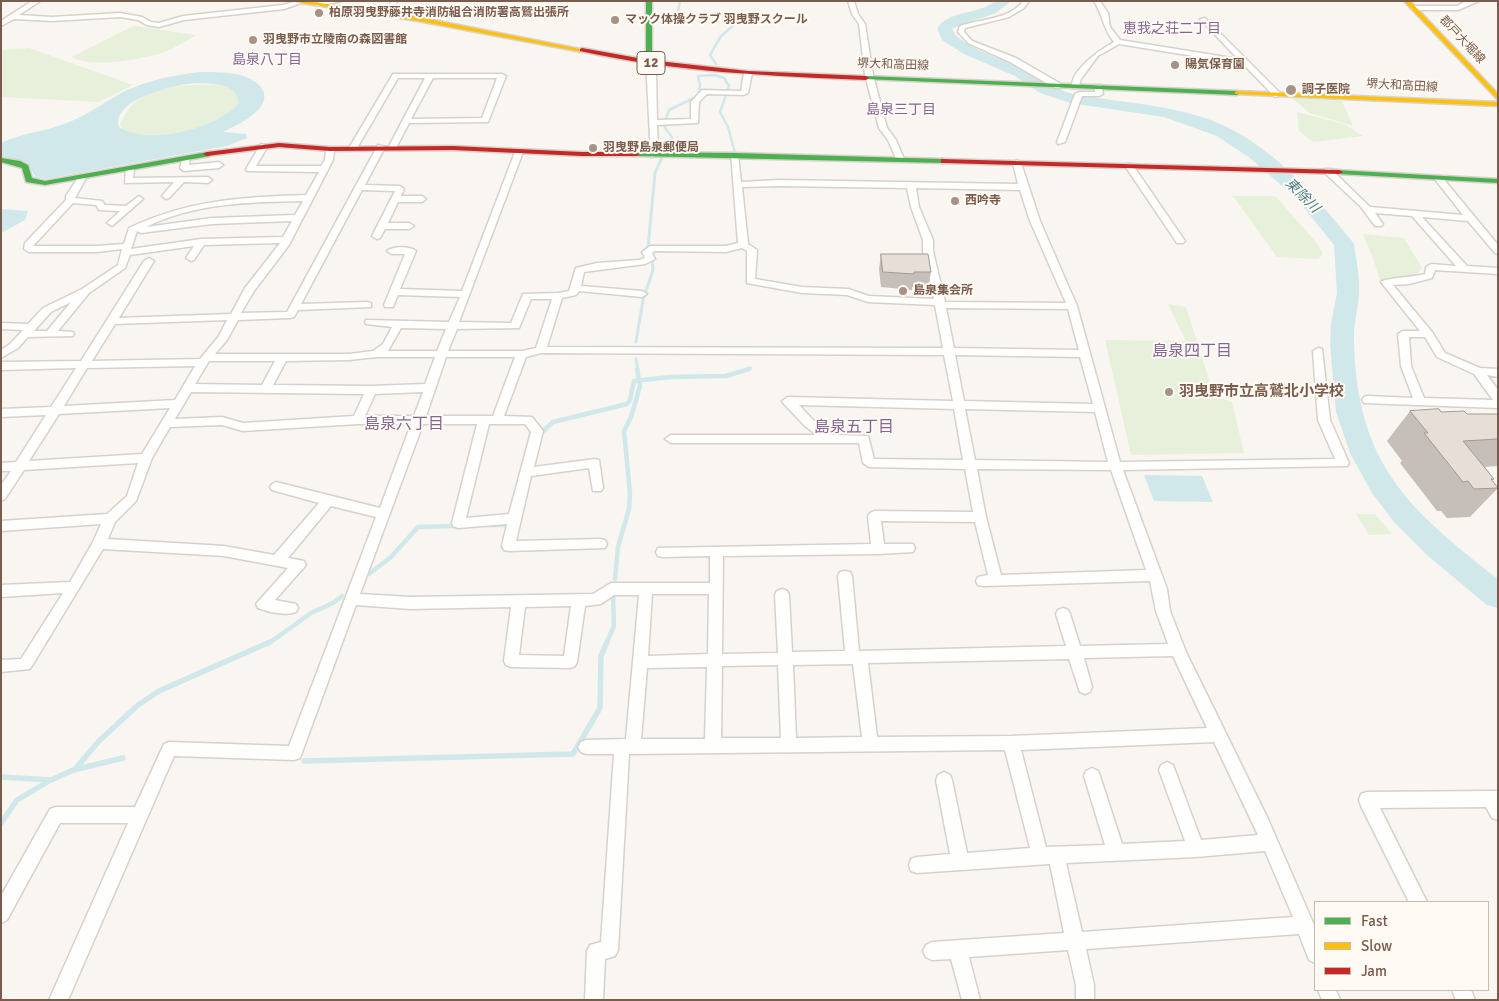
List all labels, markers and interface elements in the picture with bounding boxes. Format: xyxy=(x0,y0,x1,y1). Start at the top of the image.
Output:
place label: 柏原羽曳野藤井寺消防組合消防署高鷲出張所 xyxy=(329,6,569,20)
marker: 柏原羽曳野藤井寺消防組合消防署高鷲出張所 xyxy=(313,7,325,19)
place label: マック体操クラブ 羽曳野スクール xyxy=(625,13,808,27)
street label: 郡戸大堀線 xyxy=(1436,13,1488,67)
marker: マック体操クラブ 羽曳野スクール xyxy=(609,14,621,26)
district label: 恵我之荘二丁目 xyxy=(1123,21,1221,37)
place label: 羽曳野市立陵南の森図書館 xyxy=(263,33,407,47)
marker: 羽曳野市立陵南の森図書館 xyxy=(247,34,259,46)
district label: 島泉八丁目 xyxy=(232,52,302,68)
road number: 12 xyxy=(637,52,665,74)
street label: 堺大和高田線 xyxy=(857,57,929,73)
place label: 陽気保育園 xyxy=(1185,58,1245,72)
marker: 陽気保育園 xyxy=(1169,59,1181,71)
street label: 堺大和高田線 xyxy=(1366,77,1438,95)
marker: 調子医院 xyxy=(1284,83,1298,97)
place label: 調子医院 xyxy=(1302,83,1350,97)
district label: 島泉三丁目 xyxy=(866,102,936,118)
place label: 羽曳野島泉郵便局 xyxy=(603,141,699,155)
marker: 羽曳野島泉郵便局 xyxy=(587,142,599,154)
water label: 東除川 xyxy=(1281,175,1323,217)
place label: 西吟寺 xyxy=(965,194,1001,208)
marker: 西吟寺 xyxy=(949,195,961,207)
place label: 島泉集会所 xyxy=(913,284,973,298)
marker: 島泉集会所 xyxy=(897,285,909,297)
district label: 島泉四丁目 xyxy=(1152,342,1232,362)
place label: 羽曳野市立高鷲北小学校 xyxy=(1179,383,1344,401)
marker: 羽曳野市立高鷲北小学校 xyxy=(1163,386,1175,398)
district label: 島泉六丁目 xyxy=(364,415,444,435)
district label: 島泉五丁目 xyxy=(814,418,894,438)
legend xyxy=(1314,901,1489,991)
text: Fast xyxy=(1361,912,1388,930)
text: Slow xyxy=(1361,937,1392,955)
text: Jam xyxy=(1361,962,1387,980)

